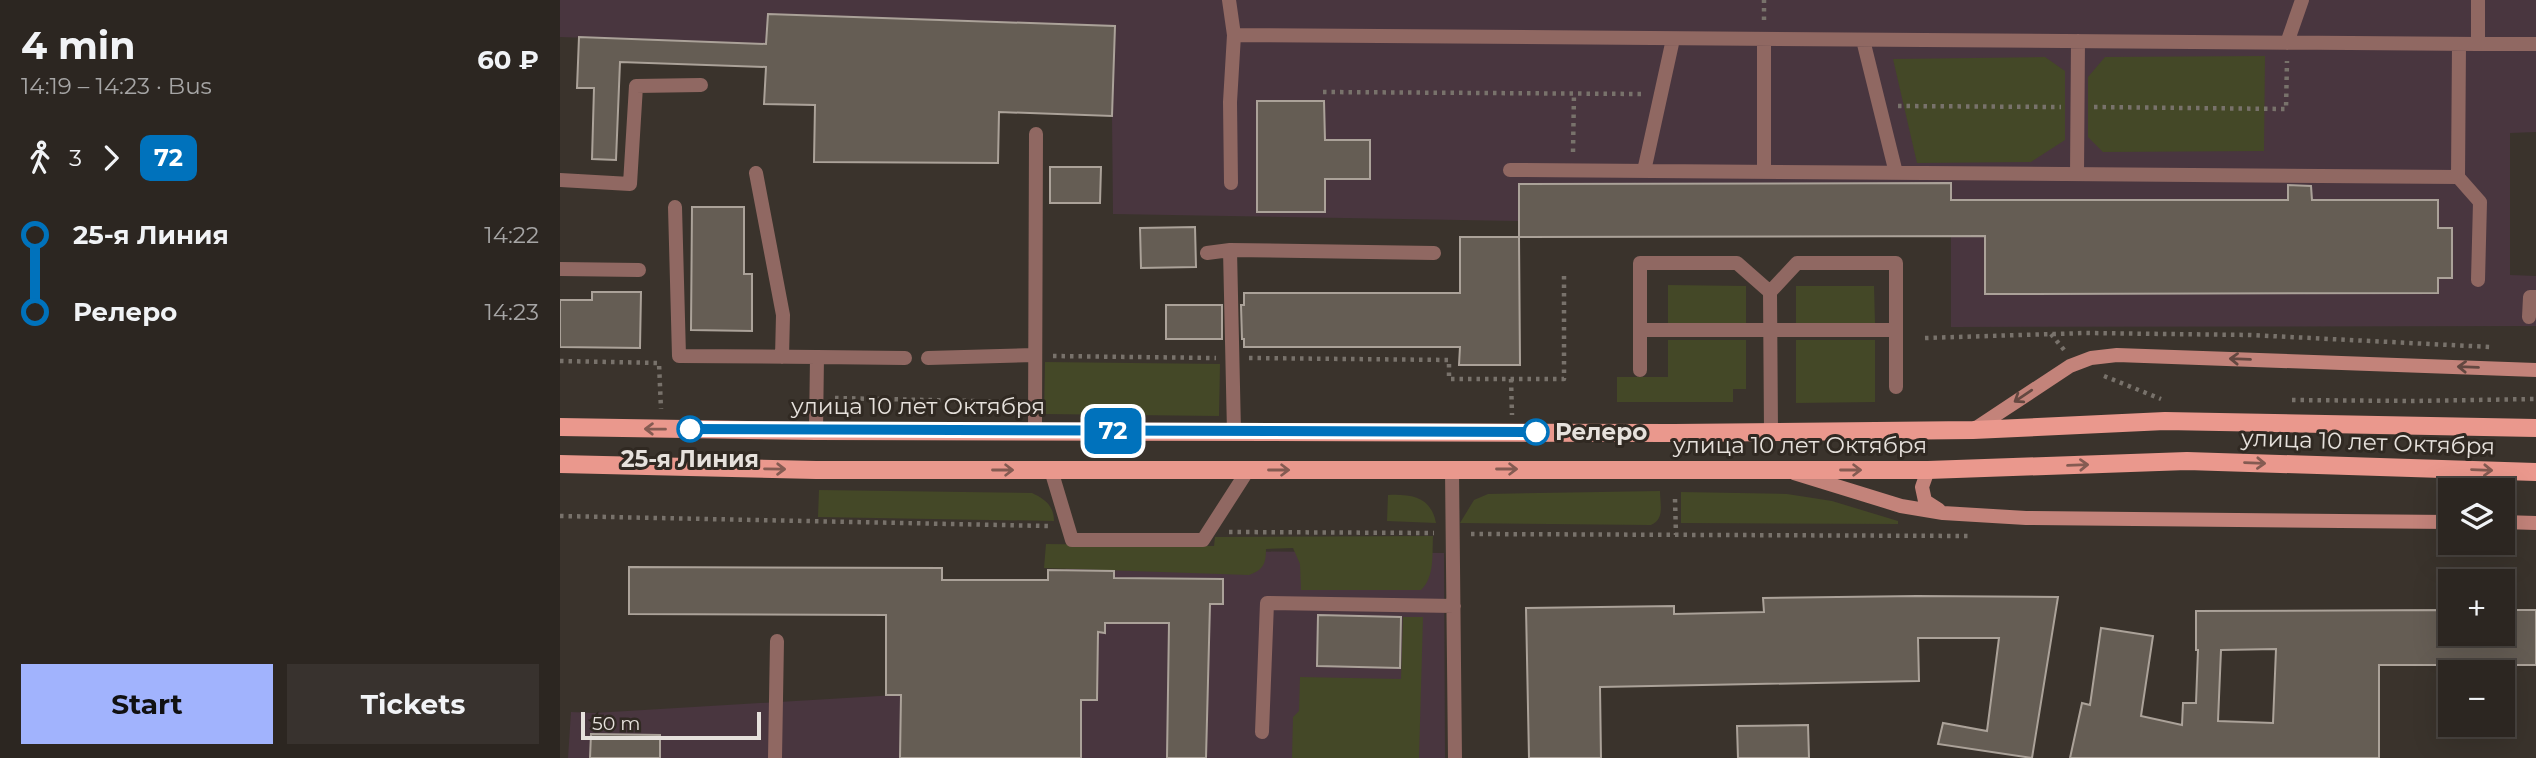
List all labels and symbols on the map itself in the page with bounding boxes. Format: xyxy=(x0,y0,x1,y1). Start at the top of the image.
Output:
one-way arrow xyxy=(2229,353,2252,366)
one-way arrow xyxy=(2457,361,2480,374)
one-way arrow xyxy=(2014,389,2034,403)
street label: улица 10 лет Октября xyxy=(790,392,1045,420)
line badge: 72 xyxy=(1082,408,1144,454)
marker: 25-я Линия xyxy=(677,416,703,442)
place label: Релеро xyxy=(1555,418,1647,446)
marker: Релеро xyxy=(1523,419,1549,445)
one-way arrow xyxy=(644,422,667,435)
street label: улица 10 лет Октября xyxy=(2239,424,2496,460)
street label: улица 10 лет Октября xyxy=(1672,431,1927,459)
place label: 25-я Линия xyxy=(621,445,759,473)
one-way arrow xyxy=(2243,457,2266,470)
one-way arrow xyxy=(2066,458,2089,471)
one-way arrow xyxy=(763,462,786,476)
one-way arrow xyxy=(991,463,1014,477)
one-way arrow xyxy=(1267,463,1290,477)
one-way arrow xyxy=(1495,463,1518,476)
one-way arrow xyxy=(1839,463,1862,477)
one-way arrow xyxy=(2470,463,2493,477)
scale bar xyxy=(581,709,761,741)

